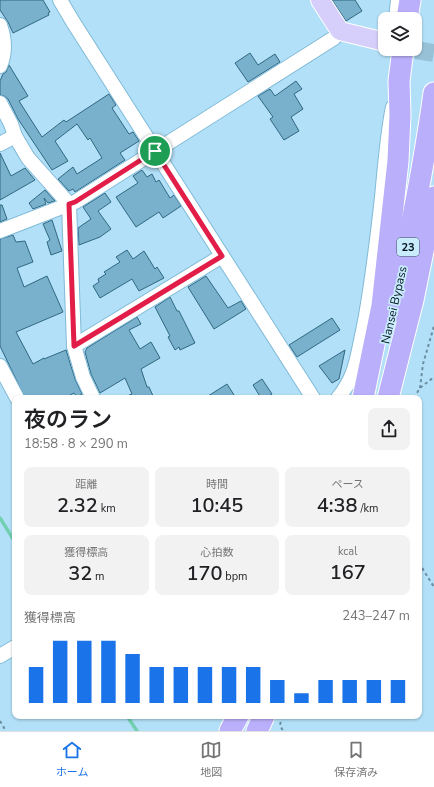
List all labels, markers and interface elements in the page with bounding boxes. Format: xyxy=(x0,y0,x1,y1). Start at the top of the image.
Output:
map controls xyxy=(378,12,422,56)
button: layers xyxy=(378,12,422,56)
pin xyxy=(138,134,172,168)
icon: arrive xyxy=(144,140,166,162)
road number: 23 xyxy=(397,238,419,256)
street label: Nansei Bypass xyxy=(377,264,411,345)
text: 夜のラン xyxy=(24,405,112,435)
button: share xyxy=(368,408,410,450)
text: 18:58 · 8 × 290 m xyxy=(24,435,128,453)
text: 距離 xyxy=(75,477,97,492)
text: 時間 xyxy=(206,477,228,492)
text: ペース xyxy=(331,477,364,492)
text: 2.32 xyxy=(57,492,98,519)
text: 10:45 xyxy=(191,492,243,519)
text: 4:38 xyxy=(317,492,358,519)
text: km xyxy=(98,501,116,516)
text: /km xyxy=(358,501,378,516)
text: kcal xyxy=(338,544,357,559)
text: 獲得標高 xyxy=(64,545,108,560)
text: 心拍数 xyxy=(200,545,233,560)
text: 167 xyxy=(330,559,366,586)
text: 32 xyxy=(68,560,92,587)
text: 170 xyxy=(186,560,222,587)
text: m xyxy=(92,569,104,584)
text: bpm xyxy=(222,569,248,584)
text: 243–247 m xyxy=(342,607,410,625)
text: 獲得標高 xyxy=(24,609,76,627)
tab: ホーム xyxy=(56,739,89,780)
tab: 地図 xyxy=(200,739,222,780)
tab: 保存済み xyxy=(334,739,378,780)

